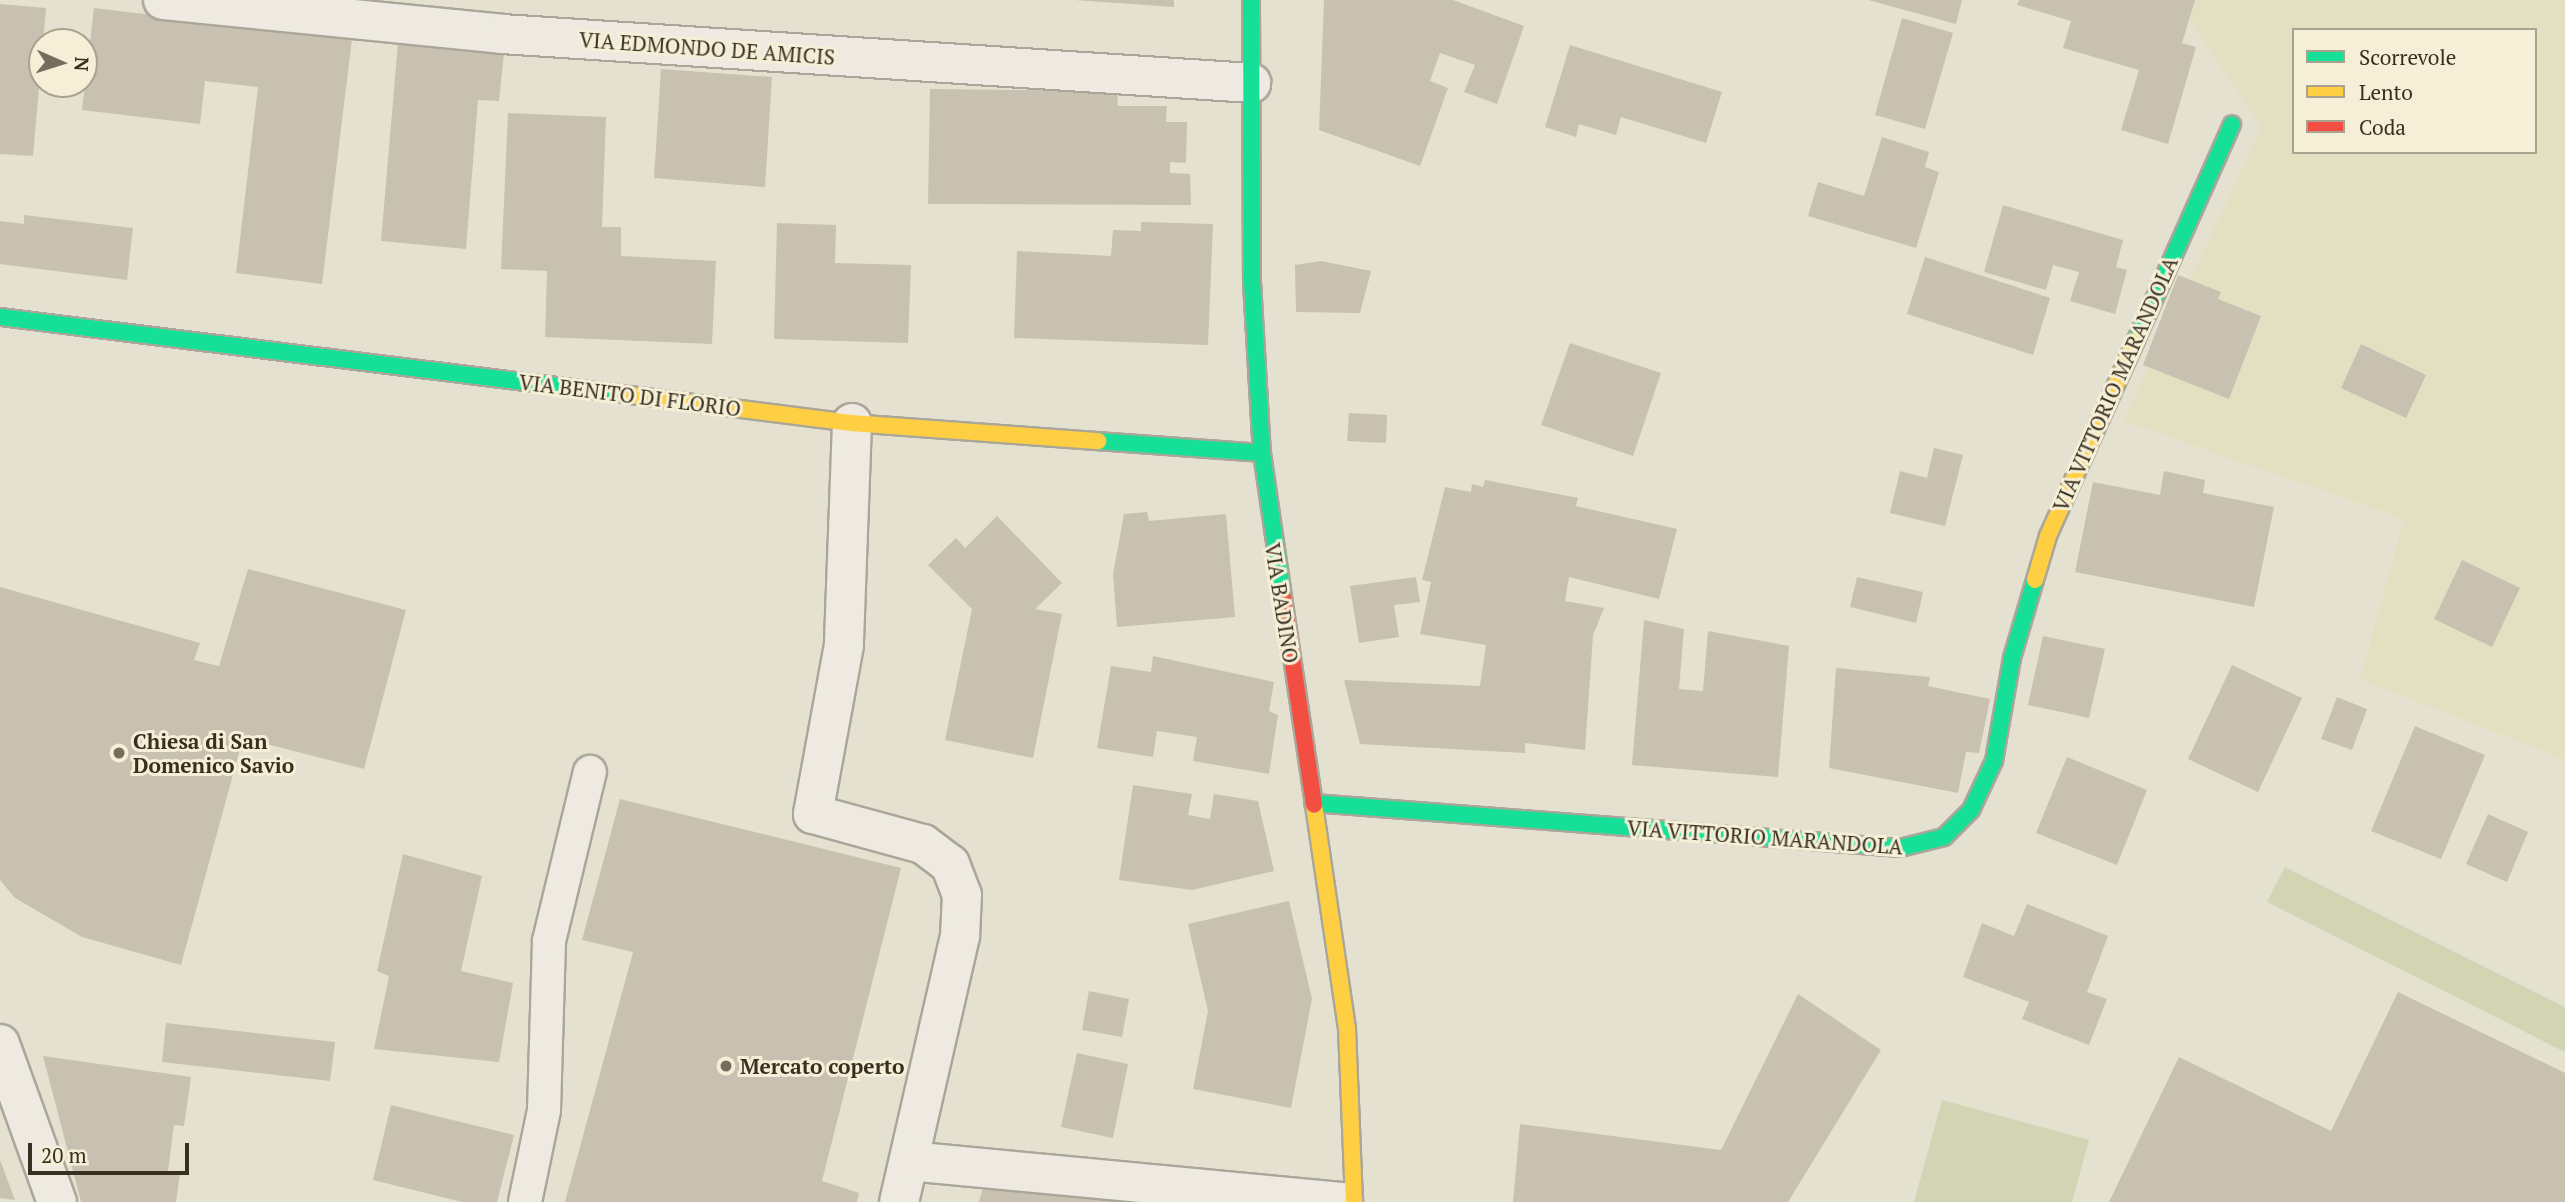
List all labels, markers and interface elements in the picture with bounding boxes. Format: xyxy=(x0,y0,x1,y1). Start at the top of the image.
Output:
street label: VIA EDMONDO DE AMICIS xyxy=(578,26,836,70)
north arrow xyxy=(28,28,98,98)
legend xyxy=(2292,28,2537,154)
text: Scorrevole xyxy=(2359,43,2456,71)
text: N xyxy=(70,56,95,72)
text: Lento xyxy=(2359,78,2413,106)
text: Coda xyxy=(2359,113,2406,141)
street label: VIA VITTORIO MARANDOLA xyxy=(2047,252,2183,516)
street label: VIA BENITO DI FLORIO xyxy=(517,369,743,421)
street label: VIA BADINO xyxy=(1260,541,1304,665)
place label: Chiesa di San Domenico Savio xyxy=(133,728,294,778)
marker: Chiesa di San Domenico Savio xyxy=(111,745,127,761)
street label: VIA VITTORIO MARANDOLA xyxy=(1626,815,1904,859)
place label: Mercato coperto xyxy=(740,1053,905,1079)
marker: Mercato coperto xyxy=(718,1058,734,1074)
scale bar xyxy=(32,1128,192,1172)
text: 20 m xyxy=(41,1141,87,1169)

